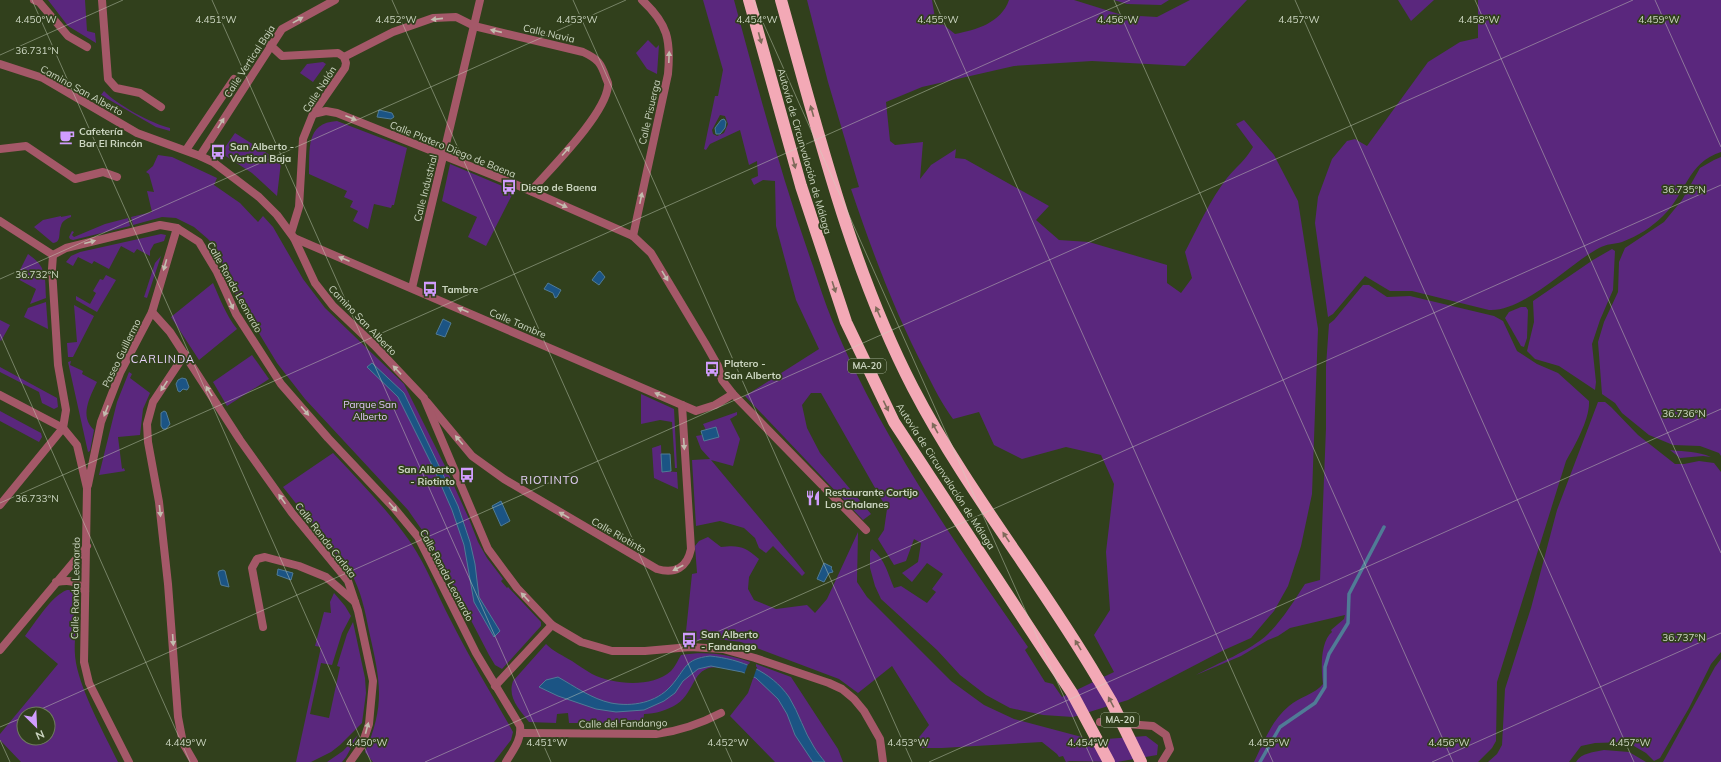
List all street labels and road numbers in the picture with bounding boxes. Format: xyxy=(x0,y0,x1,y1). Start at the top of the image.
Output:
street label: Calle Navia xyxy=(522,21,576,46)
street label: Calle Vertical Baja xyxy=(221,22,278,100)
street label: Camino San Alberto xyxy=(38,62,126,119)
street label: Calle Nalón xyxy=(300,63,339,115)
street label: Autovía de Circunvalación de Málaga xyxy=(775,67,834,236)
street label: Calle Pisuerga xyxy=(636,78,663,146)
street label: Calle Platero Diego de Baena xyxy=(388,118,518,181)
street label: Calle Industrial xyxy=(411,153,440,223)
street label: Calle Ronda Leonardo xyxy=(204,239,265,335)
street label: Camino San Alberto xyxy=(326,282,400,358)
street label: Calle Tambre xyxy=(487,306,548,341)
street label: Paseo Guillermo xyxy=(99,317,144,390)
road number: MA-20 xyxy=(848,359,886,373)
street label: Autovía de Circunvalación de Málaga xyxy=(893,401,998,552)
street label: Calle Ronda Carlota xyxy=(292,500,359,581)
street label: Calle Riotinto xyxy=(589,514,649,557)
street label: Calle Ronda Leonardo xyxy=(417,527,476,624)
street label: Calle Ronda Leonardo xyxy=(68,537,83,639)
road number: MA-20 xyxy=(1101,713,1139,727)
street label: Calle del Fandango xyxy=(579,716,668,731)

